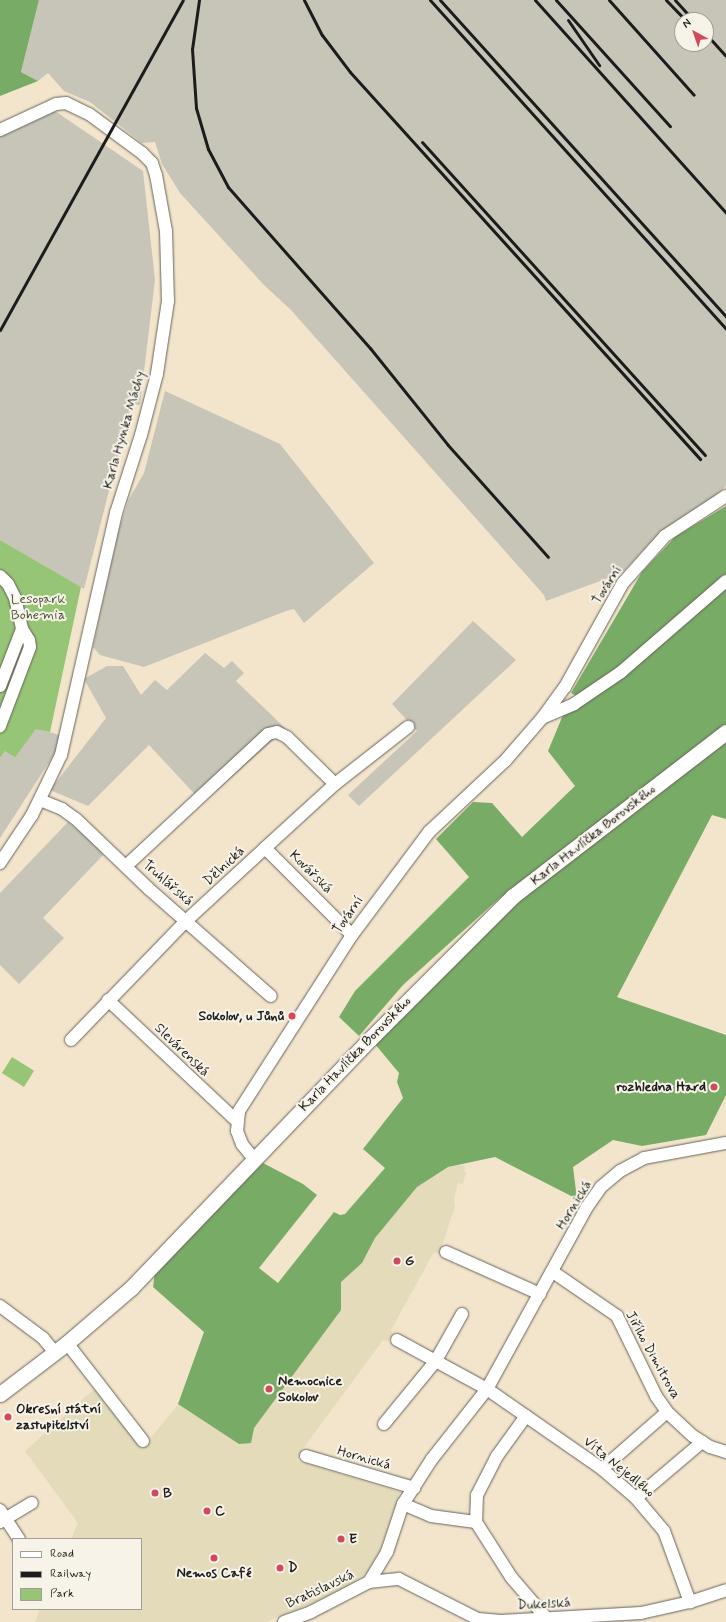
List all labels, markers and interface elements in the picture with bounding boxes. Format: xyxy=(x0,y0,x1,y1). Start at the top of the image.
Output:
north arrow xyxy=(674,12,714,52)
text: N xyxy=(680,16,694,31)
street label: Karla Hynka Máchy xyxy=(99,370,149,490)
street label: Tovární xyxy=(588,562,626,608)
park label: Lesopark Bohemia xyxy=(11,591,65,624)
street label: Karla Havlíčka Borovského xyxy=(527,781,659,889)
street label: Dělnická xyxy=(200,843,248,889)
street label: Kovářská xyxy=(286,847,336,897)
street label: Truhlářská xyxy=(139,856,197,910)
street label: Tovární xyxy=(329,893,367,937)
street label: Karla Havlíčka Borovského xyxy=(296,993,414,1115)
place label: Sokolov, u Jůnů xyxy=(199,1008,284,1024)
marker: Sokolov, u Jůnů xyxy=(287,1011,297,1021)
street label: Slevárenská xyxy=(151,1020,213,1080)
place label: rozhledna Hard xyxy=(617,1079,706,1095)
marker: rozhledna Hard xyxy=(709,1082,719,1092)
street label: Hornická xyxy=(552,1177,596,1233)
place label: G xyxy=(405,1253,414,1269)
marker: G xyxy=(392,1256,402,1266)
street label: Jiřího Dimitrova xyxy=(622,1308,684,1402)
place label: Nemocnice Sokolov xyxy=(278,1373,342,1406)
marker: Nemocnice Sokolov xyxy=(263,1383,275,1395)
place label: Okresní státní zastupitelství xyxy=(16,1401,101,1434)
marker: Okresní státní zastupitelství xyxy=(3,1412,13,1422)
street label: Víta Nejedlého xyxy=(579,1433,659,1501)
street label: Hornická xyxy=(335,1442,393,1474)
place label: B xyxy=(163,1485,172,1501)
marker: B xyxy=(150,1488,160,1498)
place label: C xyxy=(215,1503,225,1519)
marker: C xyxy=(202,1506,212,1516)
place label: E xyxy=(349,1531,357,1547)
marker: E xyxy=(336,1534,346,1544)
legend xyxy=(12,1538,142,1610)
text: Road xyxy=(50,1546,74,1562)
marker: Nemos Café xyxy=(209,1553,219,1563)
place label: D xyxy=(288,1560,298,1576)
marker: D xyxy=(275,1563,285,1573)
place label: Nemos Café xyxy=(177,1565,251,1581)
text: Railway xyxy=(50,1566,91,1582)
street label: Bratislavská xyxy=(283,1566,357,1612)
text: Park xyxy=(50,1586,74,1602)
street label: Dukelská xyxy=(517,1594,571,1614)

